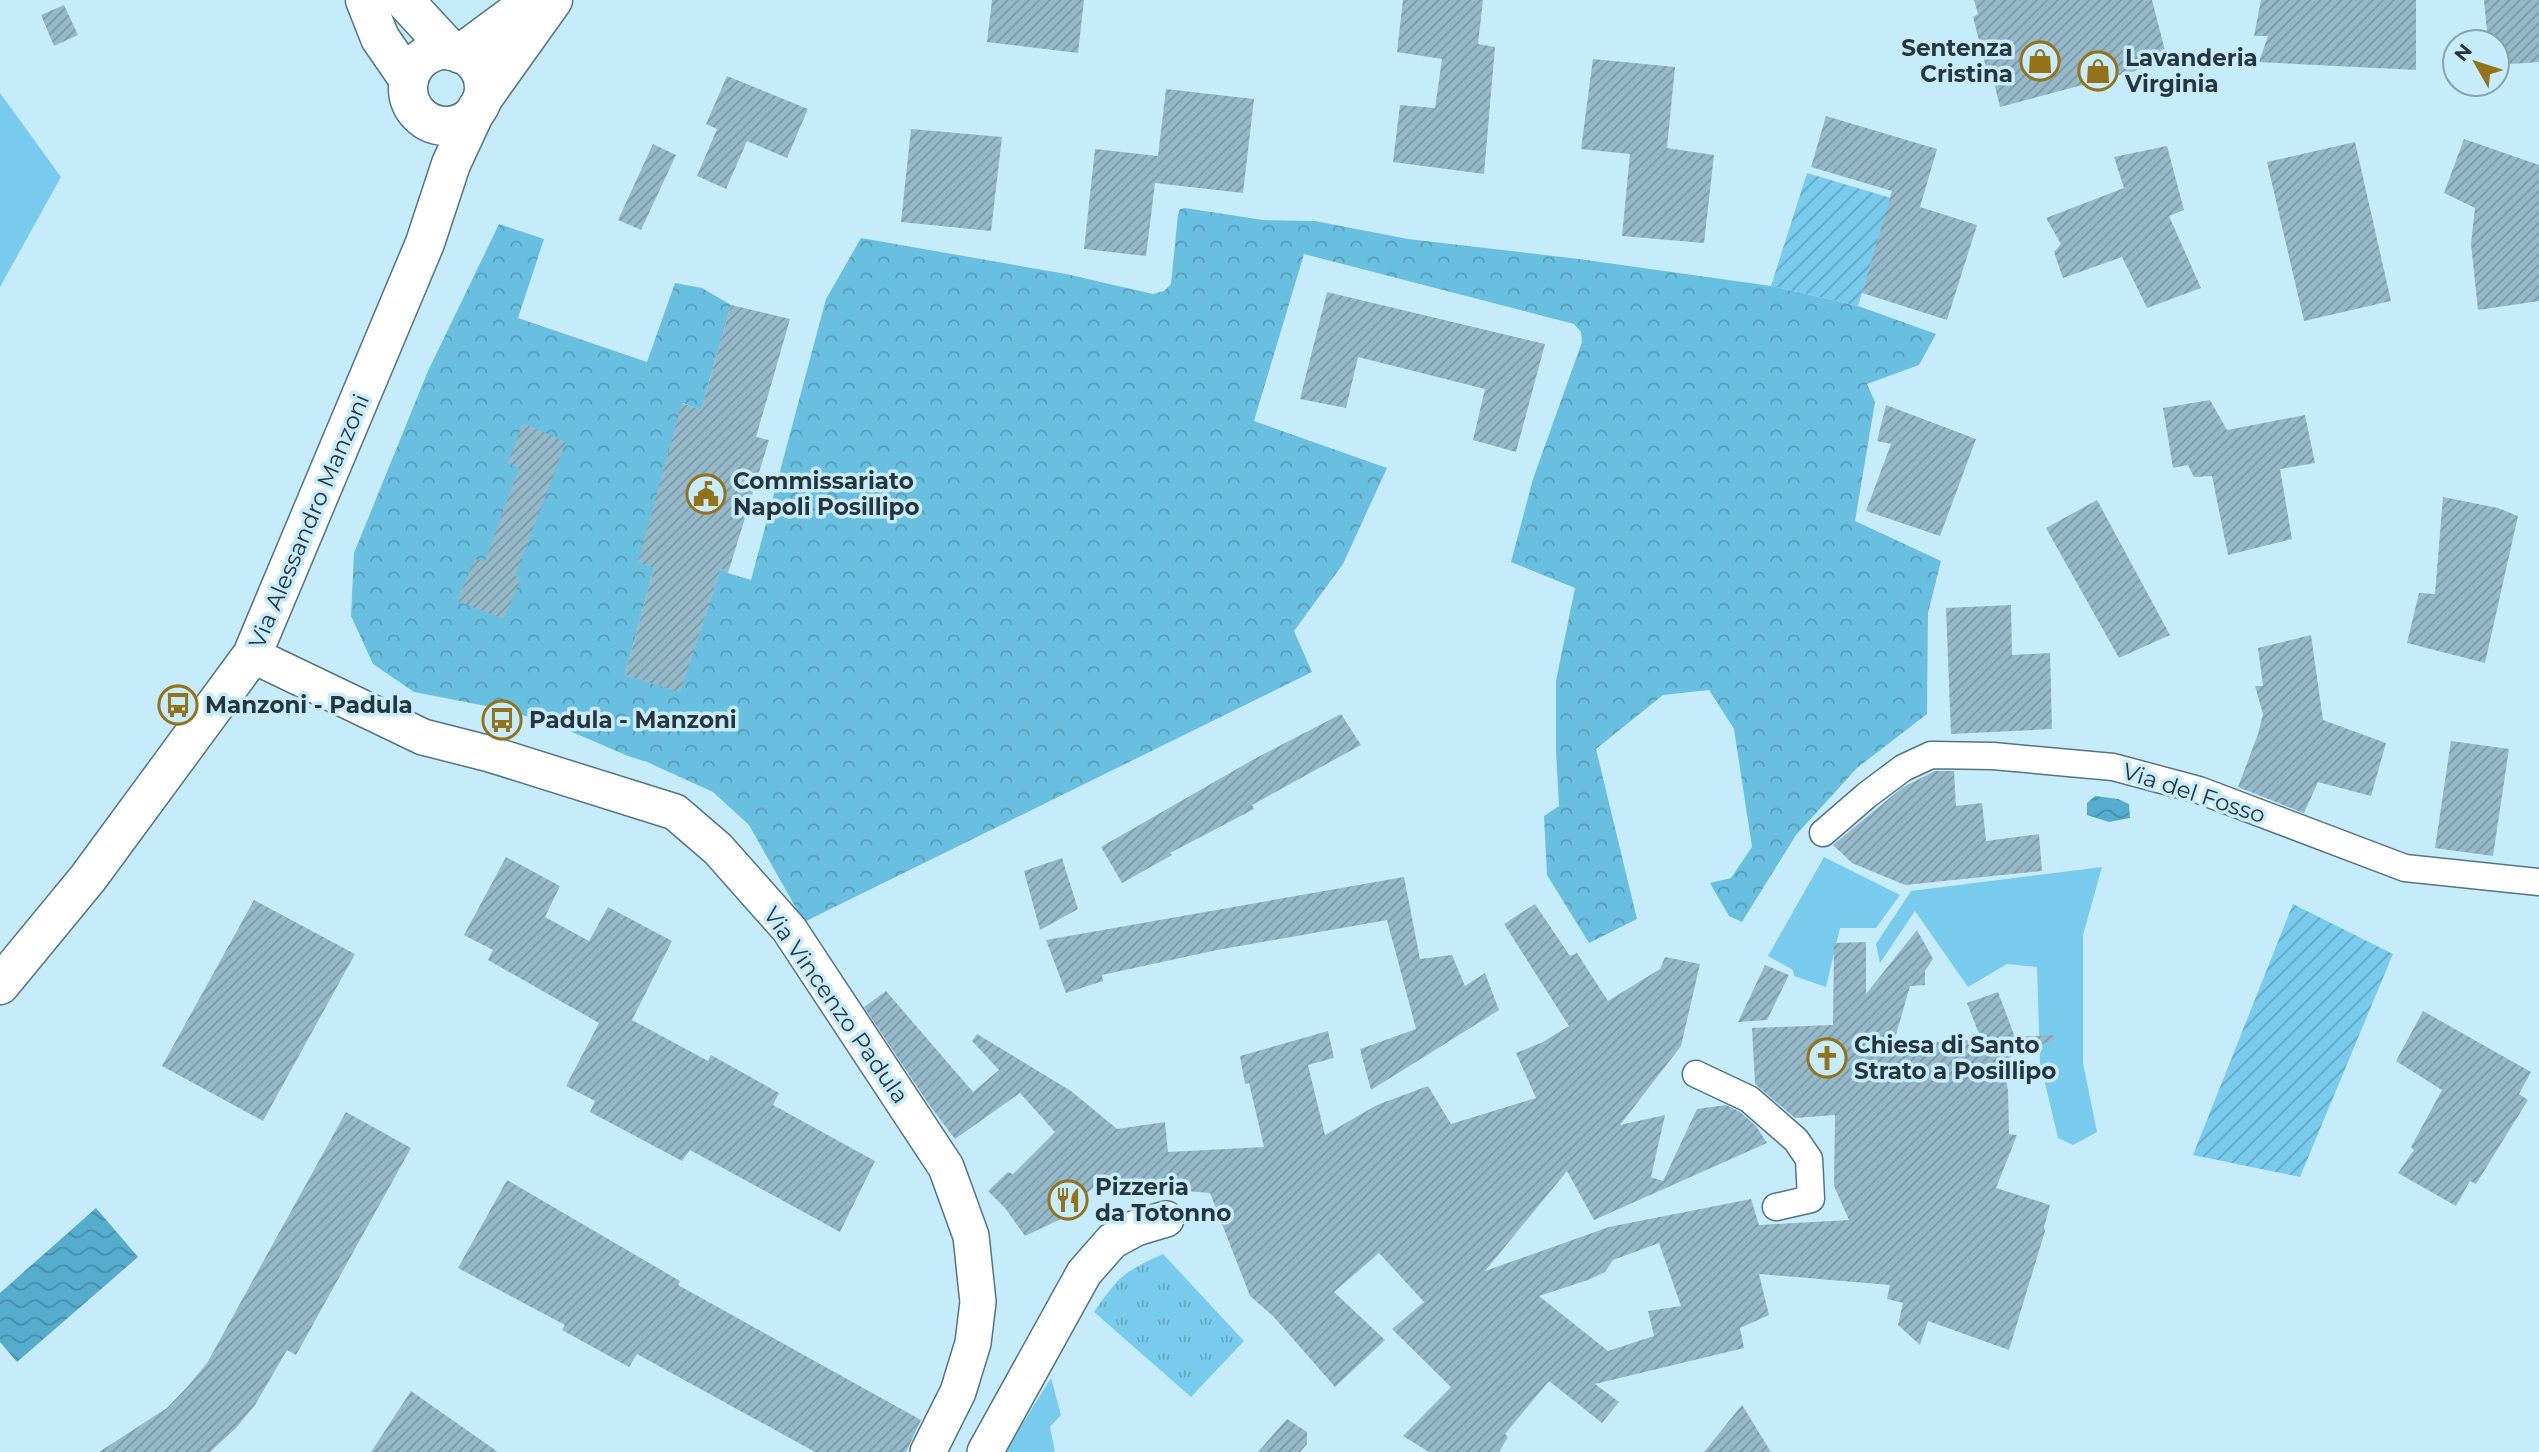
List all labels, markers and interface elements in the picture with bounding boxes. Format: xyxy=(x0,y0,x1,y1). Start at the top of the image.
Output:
north arrow xyxy=(2441,28,2511,98)
place label: Sentenza Cristina xyxy=(1901,34,2013,88)
text: N xyxy=(2449,39,2477,66)
shop icon: Sentenza Cristina xyxy=(2019,40,2061,82)
place label: Lavanderia Virginia xyxy=(2124,44,2258,98)
shop icon: Lavanderia Virginia xyxy=(2077,50,2119,92)
street label: Via Alessandro Manzoni xyxy=(243,390,375,652)
place label: Commissariato Napoli Posillipo xyxy=(733,467,920,521)
public building icon: Commissariato Napoli Posillipo xyxy=(685,473,727,515)
bus stop icon: Manzoni - Padula xyxy=(157,684,199,726)
place label: Manzoni - Padula xyxy=(205,691,413,719)
bus stop icon: Padula - Manzoni xyxy=(481,699,523,741)
place label: Padula - Manzoni xyxy=(529,706,737,734)
street label: Via del Fosso xyxy=(2119,757,2269,829)
street label: Via Vincenzo Padula xyxy=(758,901,914,1109)
place label: Chiesa di Santo Strato a Posillipo xyxy=(1854,1031,2056,1085)
church icon: Chiesa di Santo Strato a Posillipo xyxy=(1806,1037,1848,1079)
place label: Pizzeria da Totonno xyxy=(1095,1173,1231,1227)
restaurant icon: Pizzeria da Totonno xyxy=(1047,1179,1089,1221)

